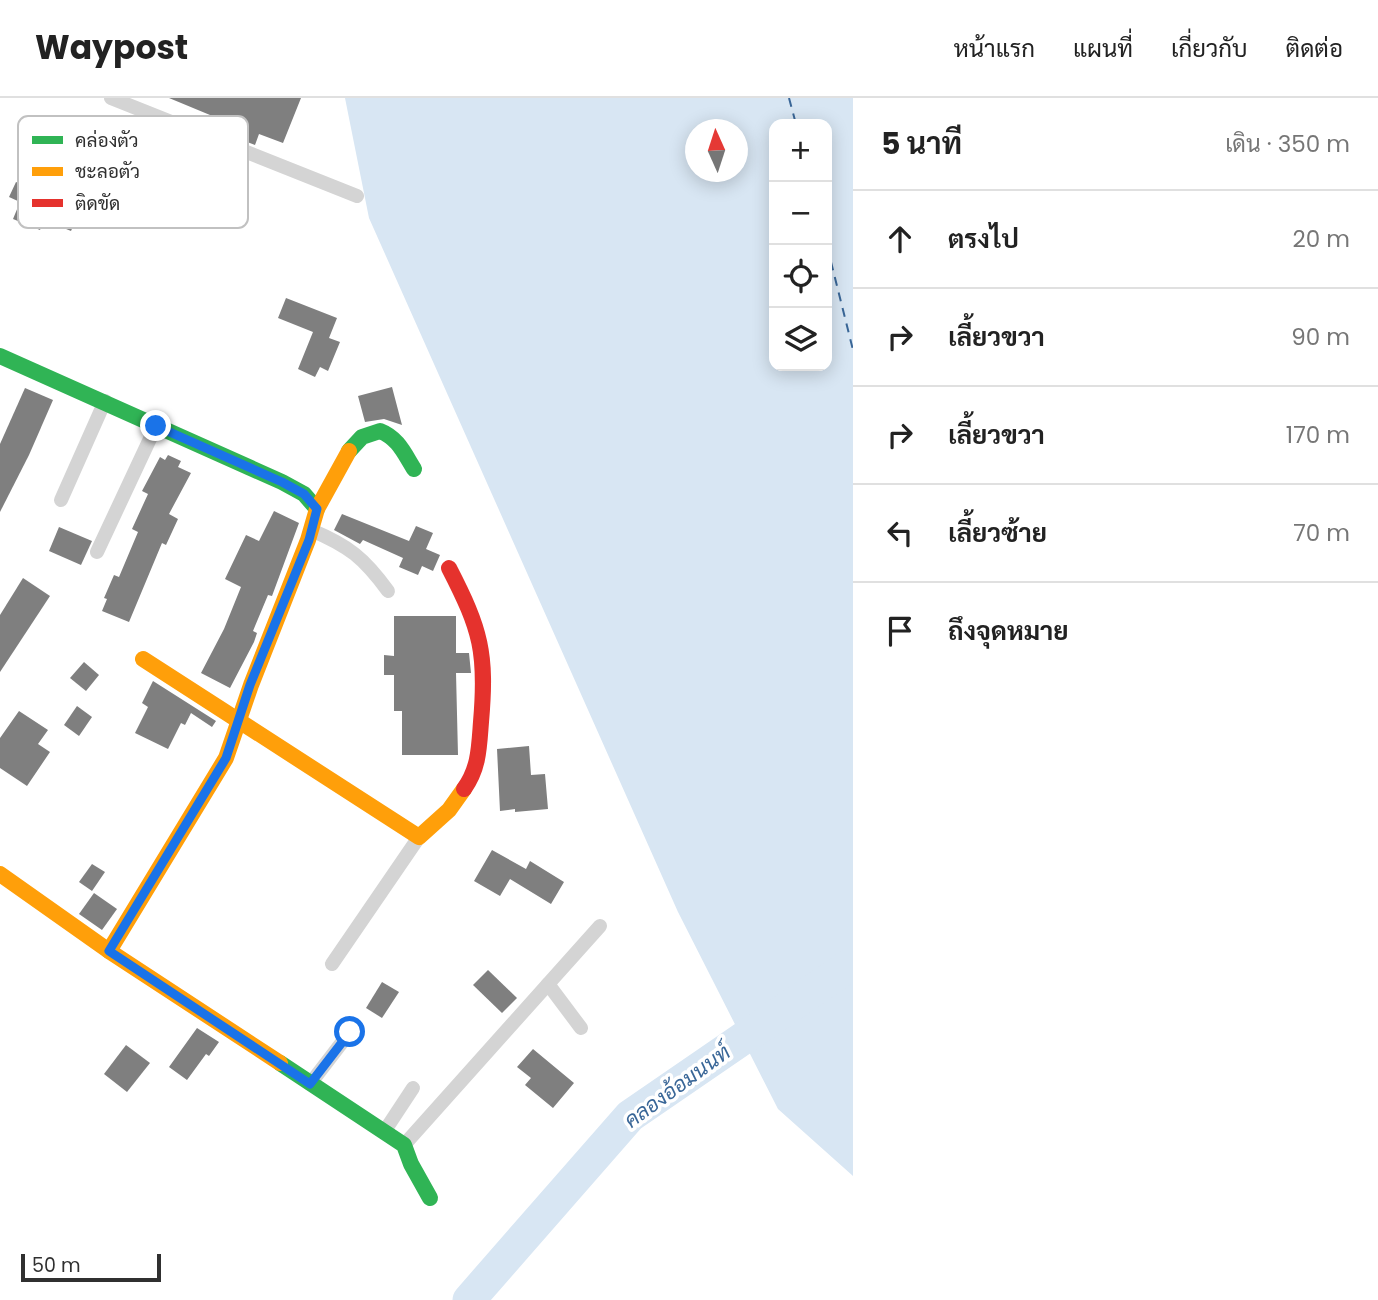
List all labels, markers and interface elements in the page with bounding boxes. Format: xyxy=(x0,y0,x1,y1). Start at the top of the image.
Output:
text: Waypost xyxy=(35,24,188,71)
text: หน้าแรก xyxy=(954,32,1035,65)
text: แผนที่ xyxy=(1073,32,1133,65)
text: เกี่ยวกับ xyxy=(1171,32,1248,65)
text: ติดต่อ xyxy=(1286,32,1343,65)
legend xyxy=(18,116,248,228)
north arrow xyxy=(685,119,748,182)
map controls xyxy=(769,119,832,371)
button: + xyxy=(769,119,832,182)
text: 5 นาที xyxy=(881,122,962,165)
text: คล่องตัว xyxy=(75,127,139,154)
text: เดิน · 350 m xyxy=(1225,128,1350,160)
text: ชะลอตัว xyxy=(75,158,140,185)
button: − xyxy=(769,182,832,245)
text: ติดขัด xyxy=(75,190,120,217)
icon: ahead xyxy=(881,220,919,258)
text: ตรงไป xyxy=(948,221,1019,257)
text: 20 m xyxy=(1292,223,1350,255)
button: locate xyxy=(769,245,832,308)
button: layers xyxy=(769,308,832,371)
icon: right xyxy=(881,318,919,356)
text: เลี้ยวขวา xyxy=(948,319,1045,355)
text: 90 m xyxy=(1291,321,1350,353)
route end xyxy=(140,410,171,441)
icon: right xyxy=(881,416,919,454)
text: เลี้ยวขวา xyxy=(948,417,1045,453)
text: 170 m xyxy=(1286,419,1350,451)
icon: left xyxy=(881,514,919,552)
text: เลี้ยวซ้าย xyxy=(948,515,1047,551)
text: 70 m xyxy=(1293,517,1350,549)
icon: arrive xyxy=(881,612,919,650)
text: ถึงจุดหมาย xyxy=(948,613,1069,649)
route start xyxy=(334,1016,365,1047)
water label: คลองอ้อมนนท์ xyxy=(618,1036,738,1134)
scale bar xyxy=(21,1251,161,1283)
text: 50 m xyxy=(32,1252,81,1279)

